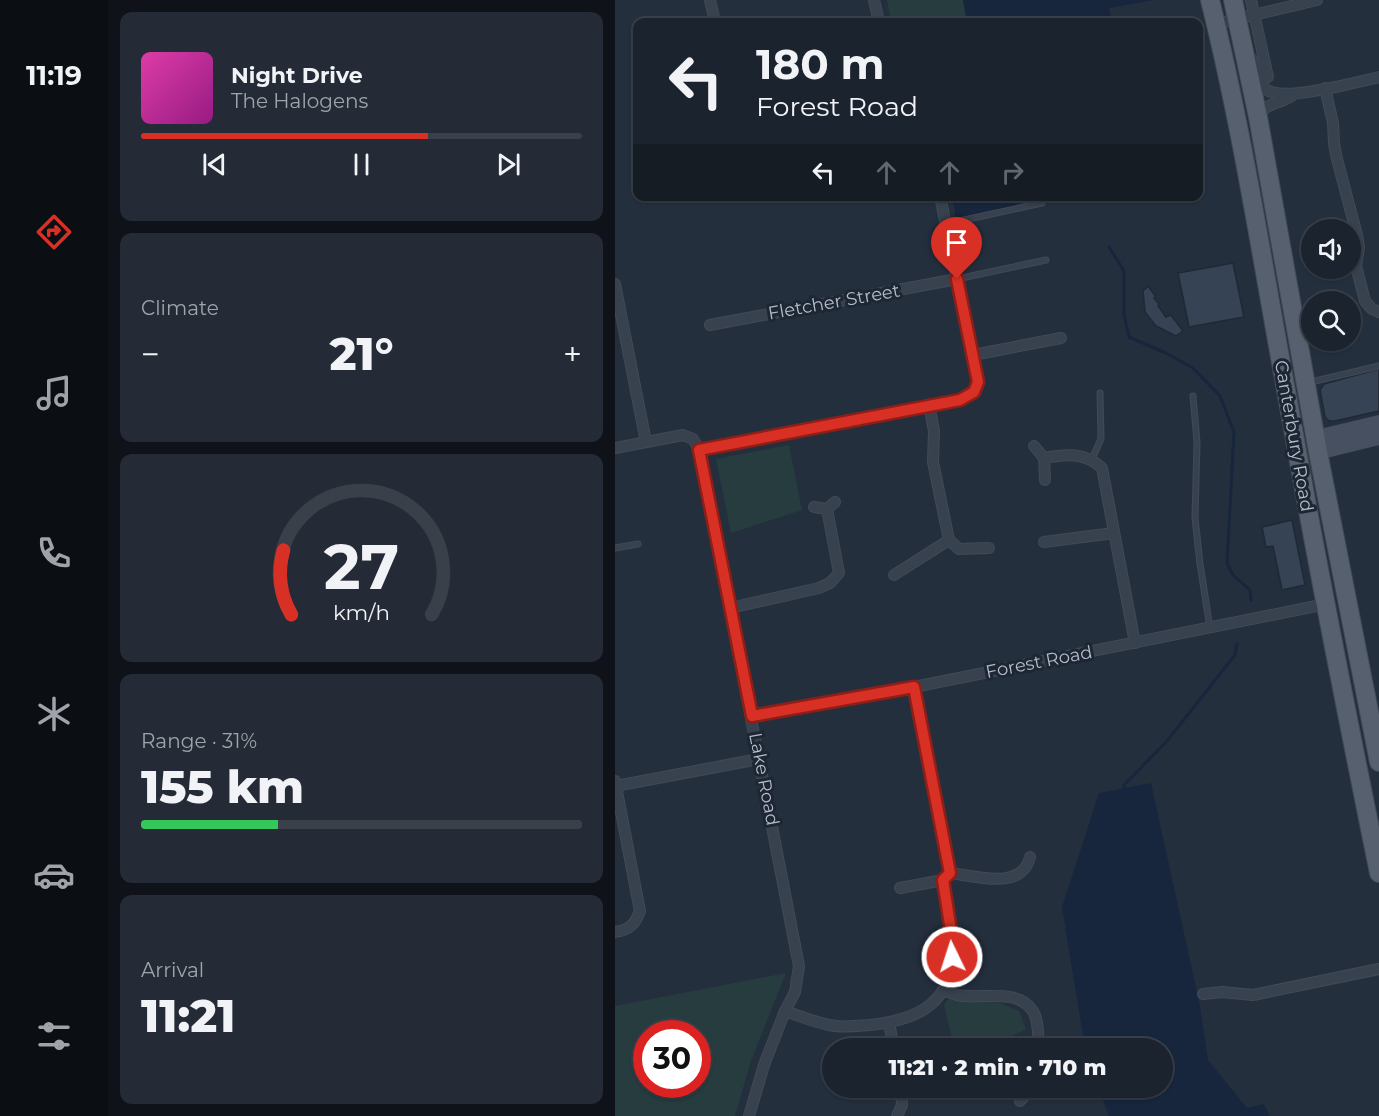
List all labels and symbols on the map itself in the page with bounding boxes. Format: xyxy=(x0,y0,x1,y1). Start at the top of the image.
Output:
pin xyxy=(931,217,982,279)
street label: Fletcher Street xyxy=(766,280,902,324)
street label: Canterbury Road xyxy=(1270,359,1318,513)
street label: Forest Road xyxy=(984,641,1094,683)
street label: Lake Road xyxy=(744,731,784,827)
position arrow xyxy=(920,925,984,989)
speed limit sign: 30 xyxy=(633,1020,711,1098)

